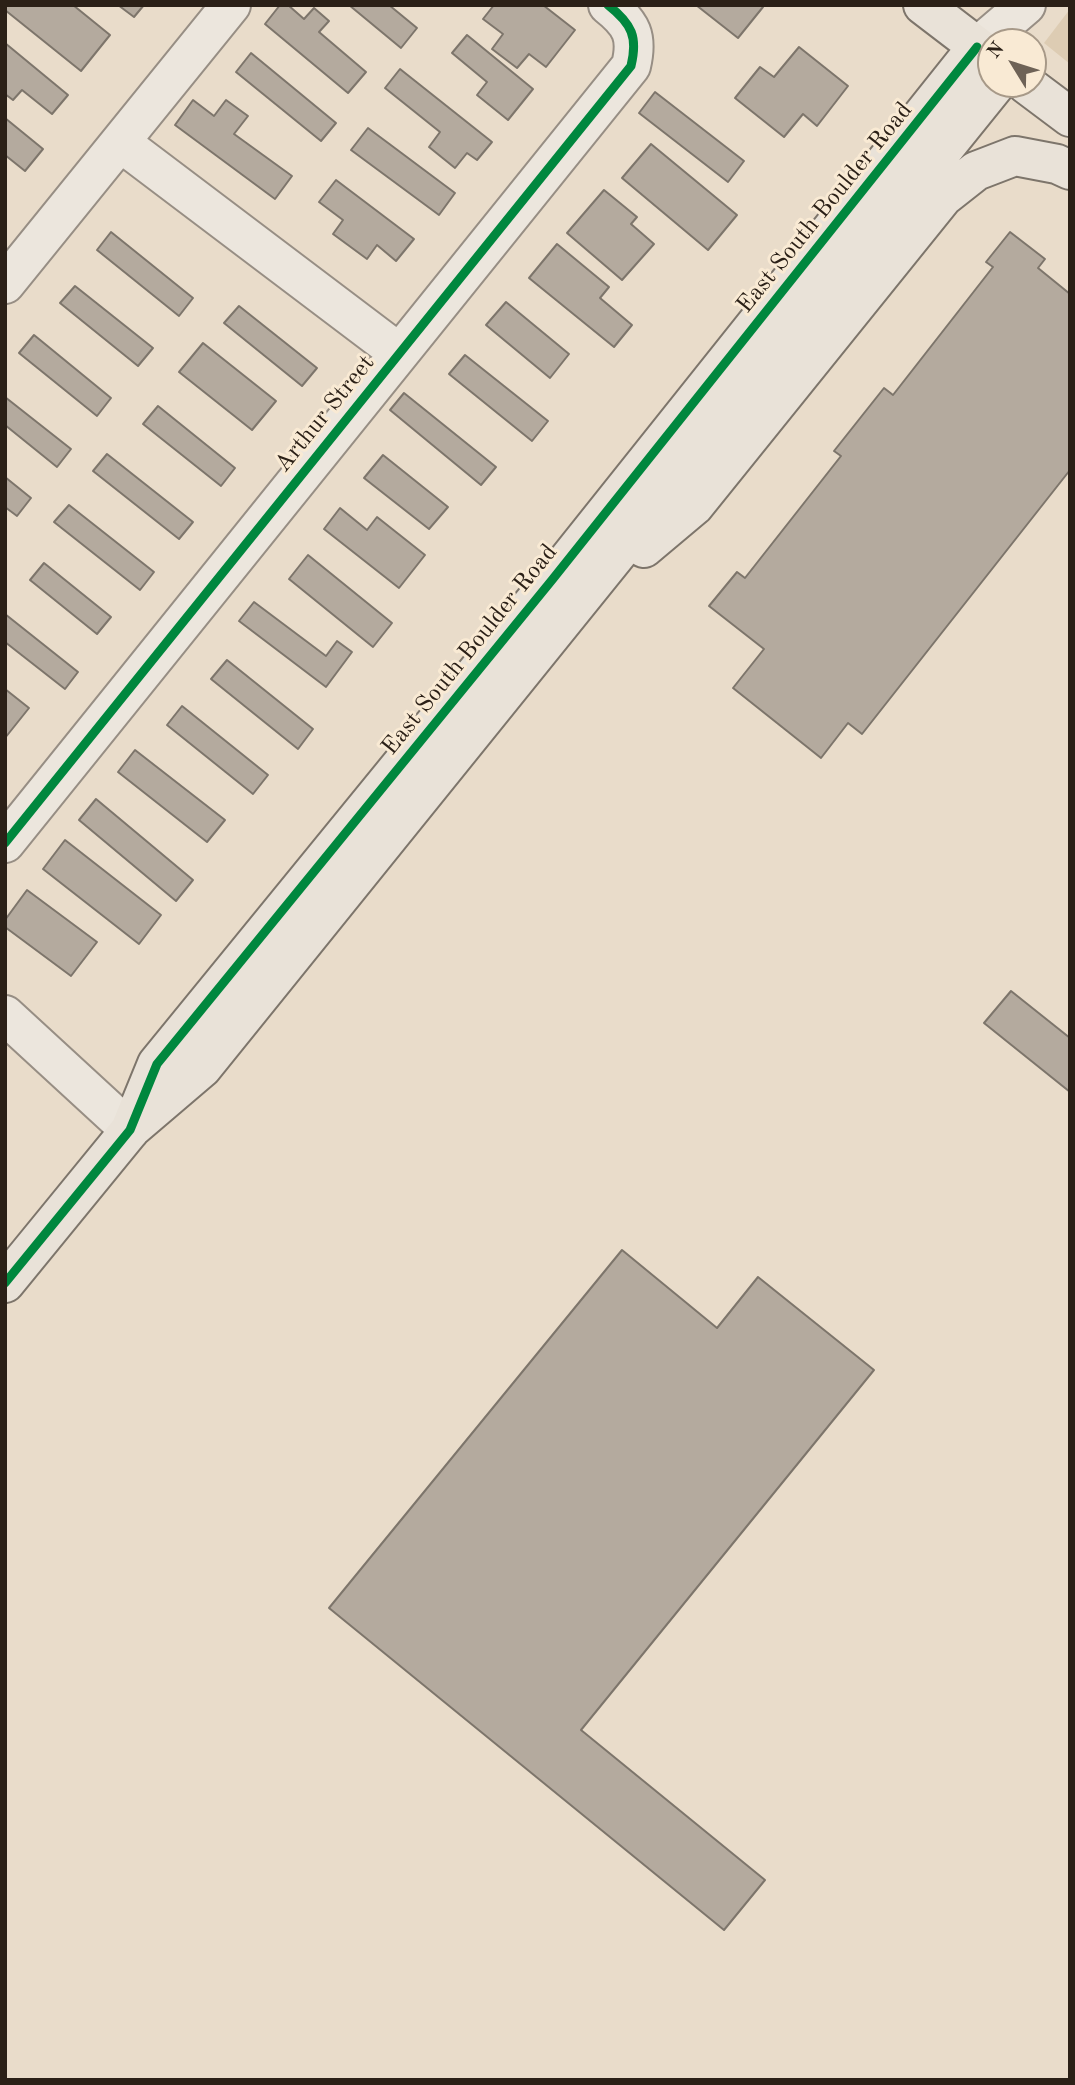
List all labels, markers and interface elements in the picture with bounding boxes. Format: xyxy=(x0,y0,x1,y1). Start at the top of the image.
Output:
north arrow xyxy=(977,28,1047,98)
text: N xyxy=(985,39,1009,63)
street label: East South Boulder Road xyxy=(731,97,919,319)
street label: Arthur Street xyxy=(269,350,381,478)
street label: East South Boulder Road xyxy=(376,539,564,761)

